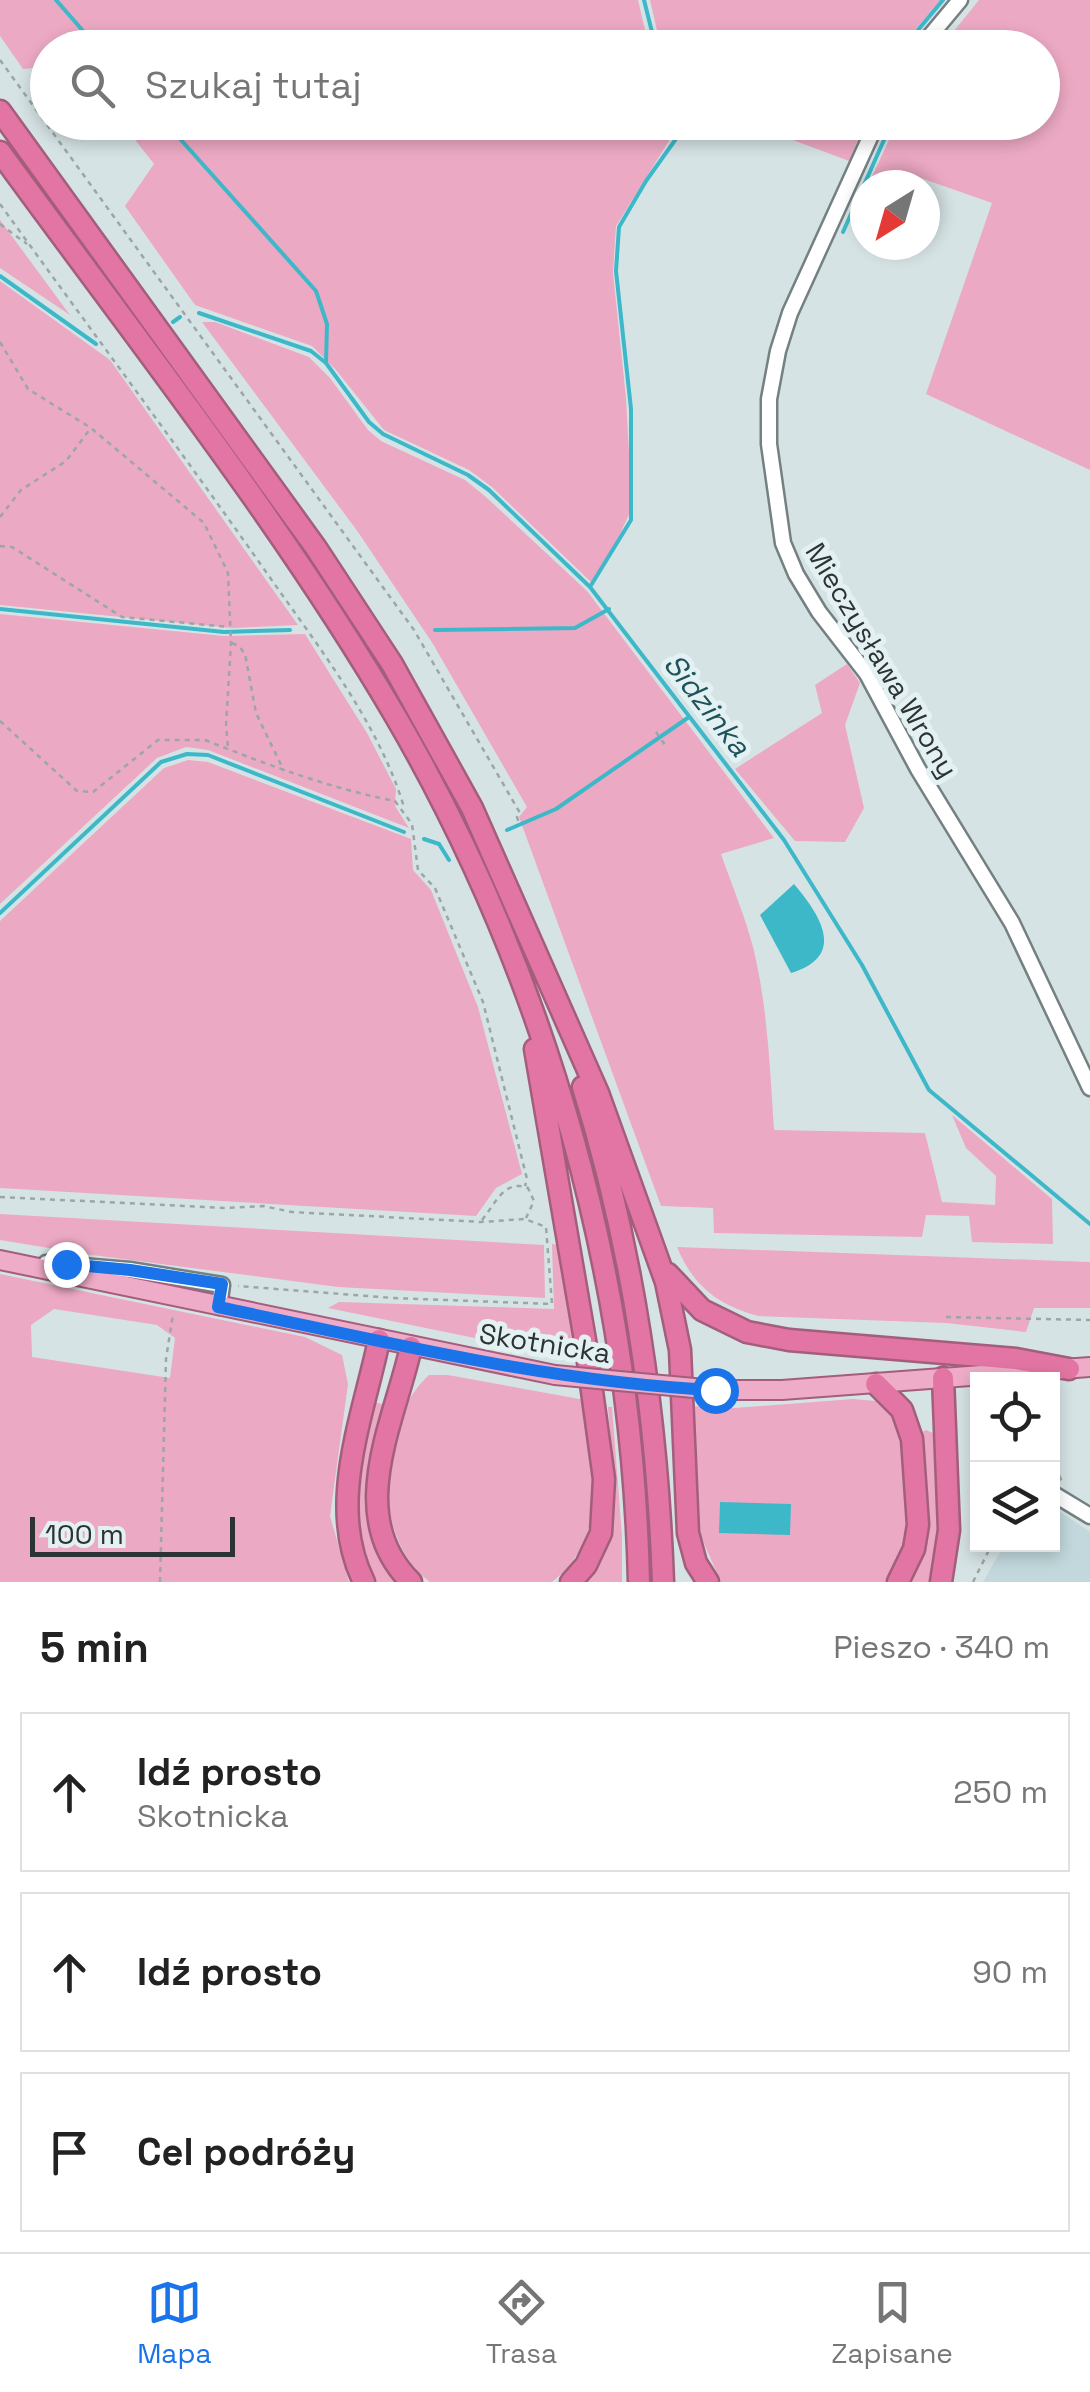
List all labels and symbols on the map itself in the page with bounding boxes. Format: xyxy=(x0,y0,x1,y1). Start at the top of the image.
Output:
north arrow xyxy=(850,170,940,260)
street label: Mieczysława Wrony xyxy=(798,536,966,784)
water label: Sidzinka xyxy=(655,646,760,764)
route end xyxy=(44,1242,90,1288)
street label: Skotnicka xyxy=(477,1315,613,1371)
route start xyxy=(693,1368,739,1414)
scale bar xyxy=(30,1512,235,1556)

